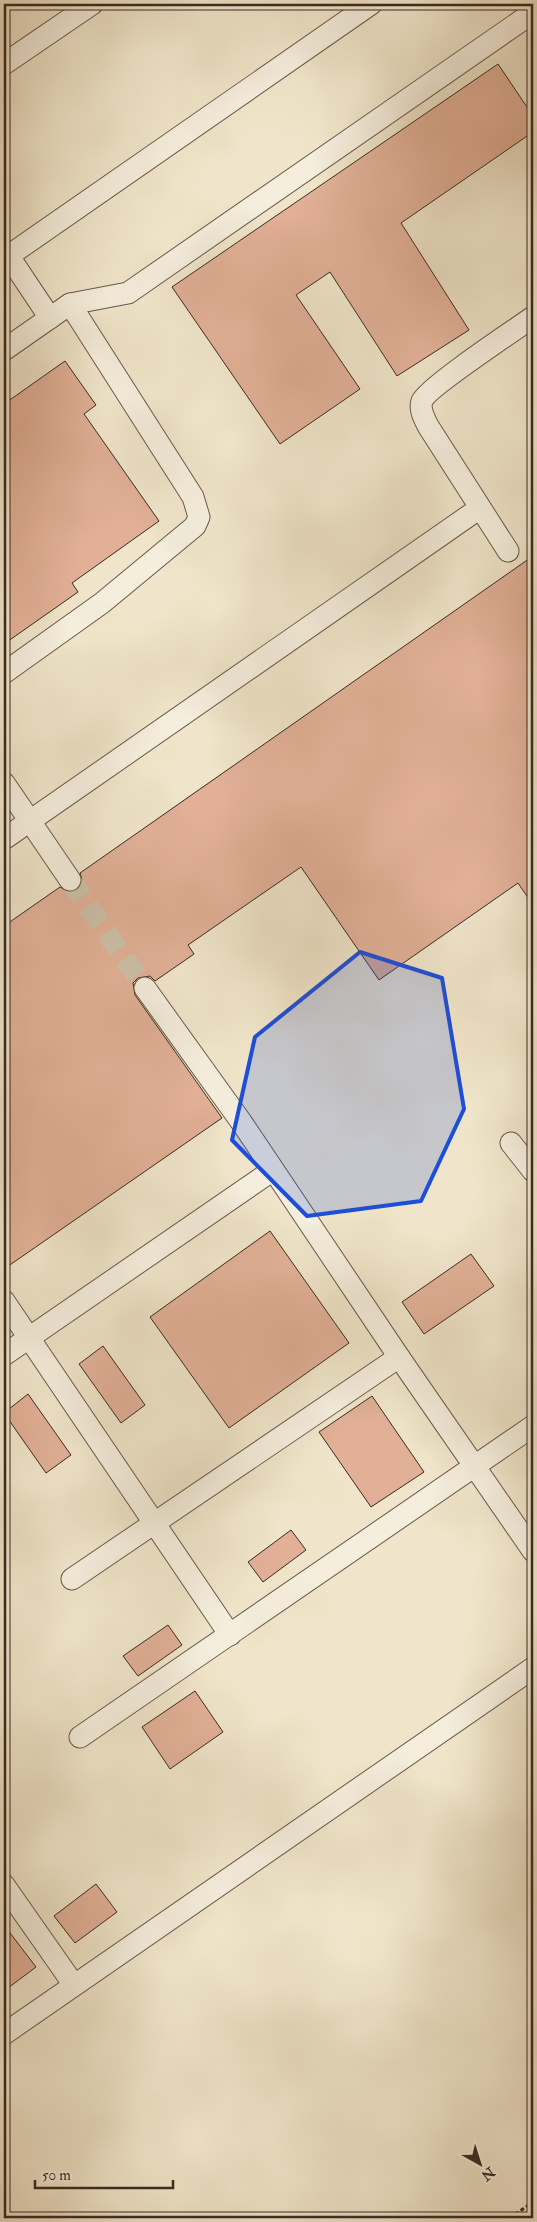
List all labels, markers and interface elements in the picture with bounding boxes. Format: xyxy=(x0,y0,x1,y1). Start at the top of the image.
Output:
north arrow xyxy=(454,2140,504,2190)
scale bar xyxy=(35,2157,172,2189)
text: N xyxy=(477,2163,499,2185)
text: 50 m xyxy=(42,2166,71,2185)

